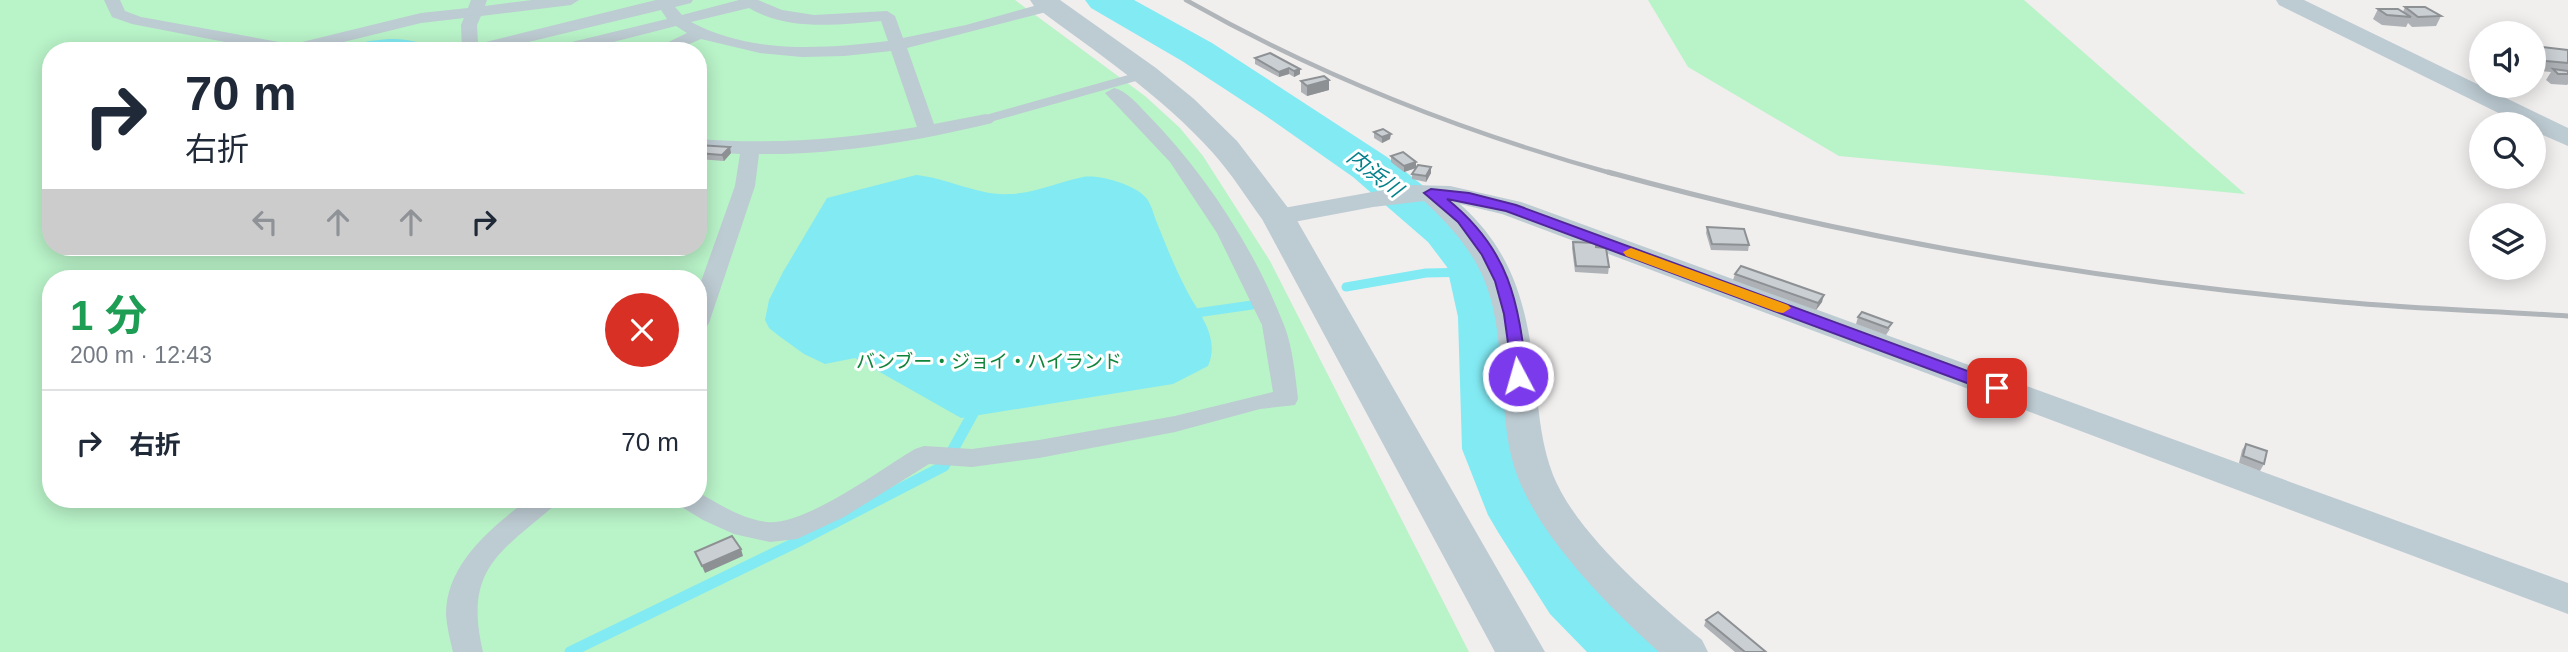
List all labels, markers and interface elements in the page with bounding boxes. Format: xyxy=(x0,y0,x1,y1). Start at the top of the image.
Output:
map controls xyxy=(2469,21,2546,280)
button: sound xyxy=(2469,21,2546,98)
text: 70 m xyxy=(185,66,297,120)
icon: right xyxy=(70,70,161,161)
button: search xyxy=(2469,112,2546,189)
text: 右折 xyxy=(185,131,249,167)
water label: 内浜川 xyxy=(1343,145,1408,203)
icon: left xyxy=(246,203,284,241)
icon: ahead xyxy=(319,203,357,241)
icon: ahead xyxy=(392,203,430,241)
icon: right xyxy=(465,203,503,241)
button: layers xyxy=(2469,203,2546,280)
text: 1 分 xyxy=(70,292,147,339)
button: close xyxy=(605,293,679,367)
position arrow xyxy=(1481,339,1555,413)
text: 200 m · 12:43 xyxy=(70,342,212,368)
park label: バンブー・ジョイ・ハイランド xyxy=(856,351,1122,372)
pin xyxy=(1967,358,2027,418)
icon: arrive xyxy=(1978,369,2016,407)
icon: right xyxy=(70,424,108,462)
text: 70 m xyxy=(621,427,679,457)
text: 右折 xyxy=(129,430,181,460)

